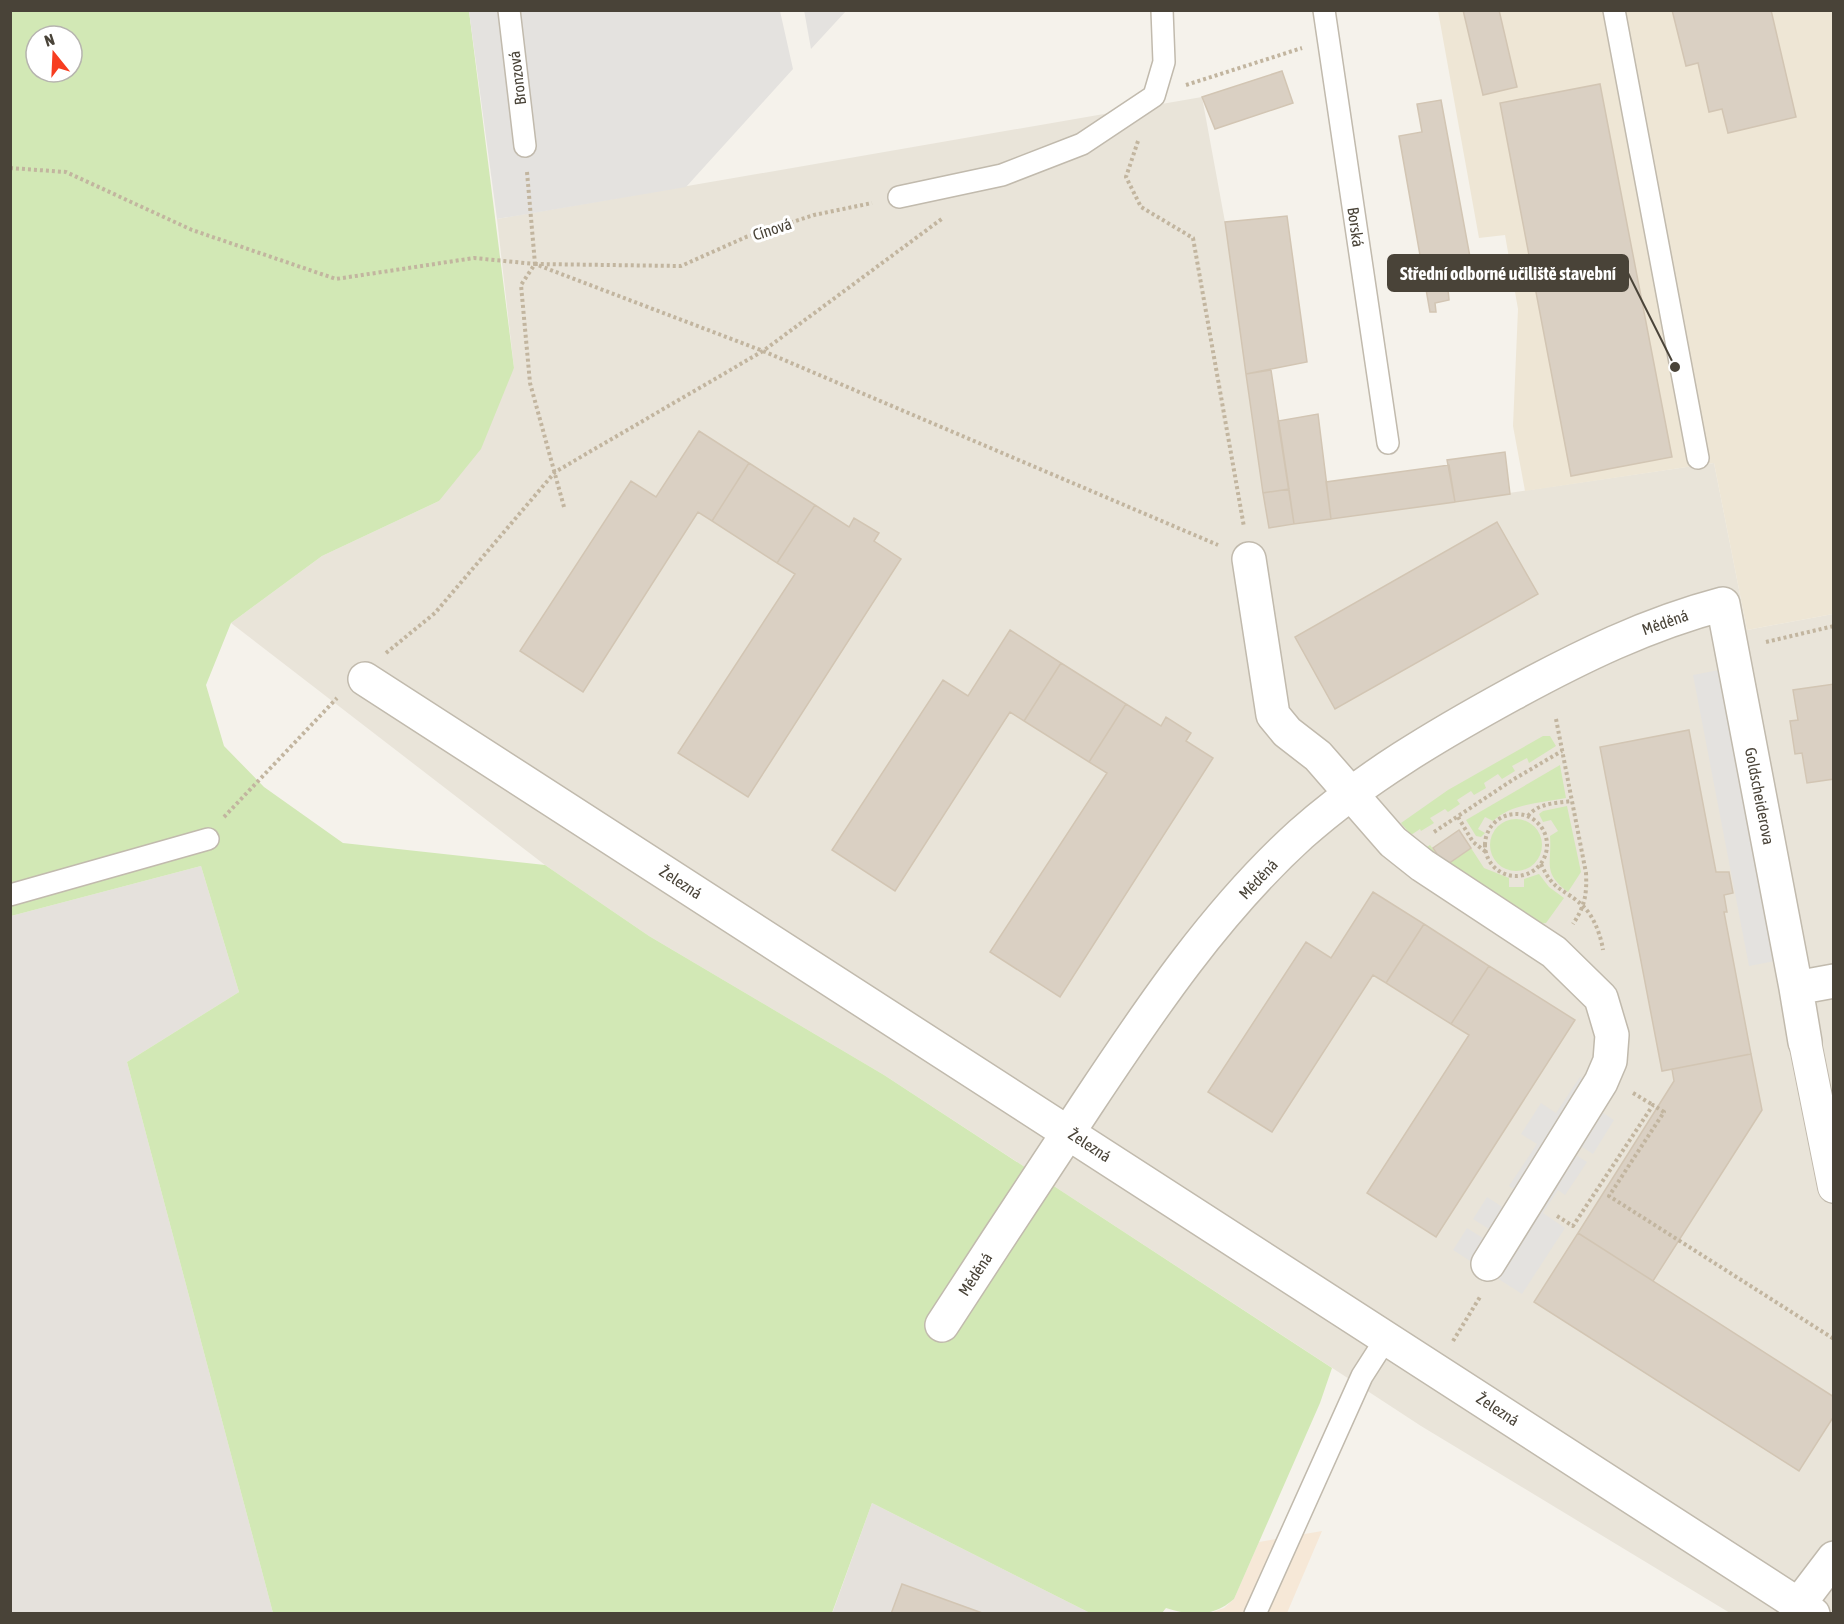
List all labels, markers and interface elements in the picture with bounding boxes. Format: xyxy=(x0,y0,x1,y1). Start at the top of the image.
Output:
north arrow xyxy=(24,24,84,84)
text: N xyxy=(42,30,57,50)
street label: Bronzová xyxy=(505,50,529,106)
street label: Borská xyxy=(1344,206,1368,248)
street label: Cínová xyxy=(750,214,794,244)
callout: Střední odborné učiliště stavební xyxy=(1388,255,1628,291)
text: Střední odborné učiliště stavební xyxy=(1400,263,1617,284)
street label: Měděná xyxy=(1639,606,1691,638)
street label: Goldscheiderova xyxy=(1742,746,1778,846)
street label: Měděná xyxy=(1235,855,1281,903)
street label: Železná xyxy=(656,862,706,902)
street label: Železná xyxy=(1065,1125,1115,1165)
street label: Měděná xyxy=(954,1249,996,1299)
street label: Železná xyxy=(1473,1389,1523,1429)

